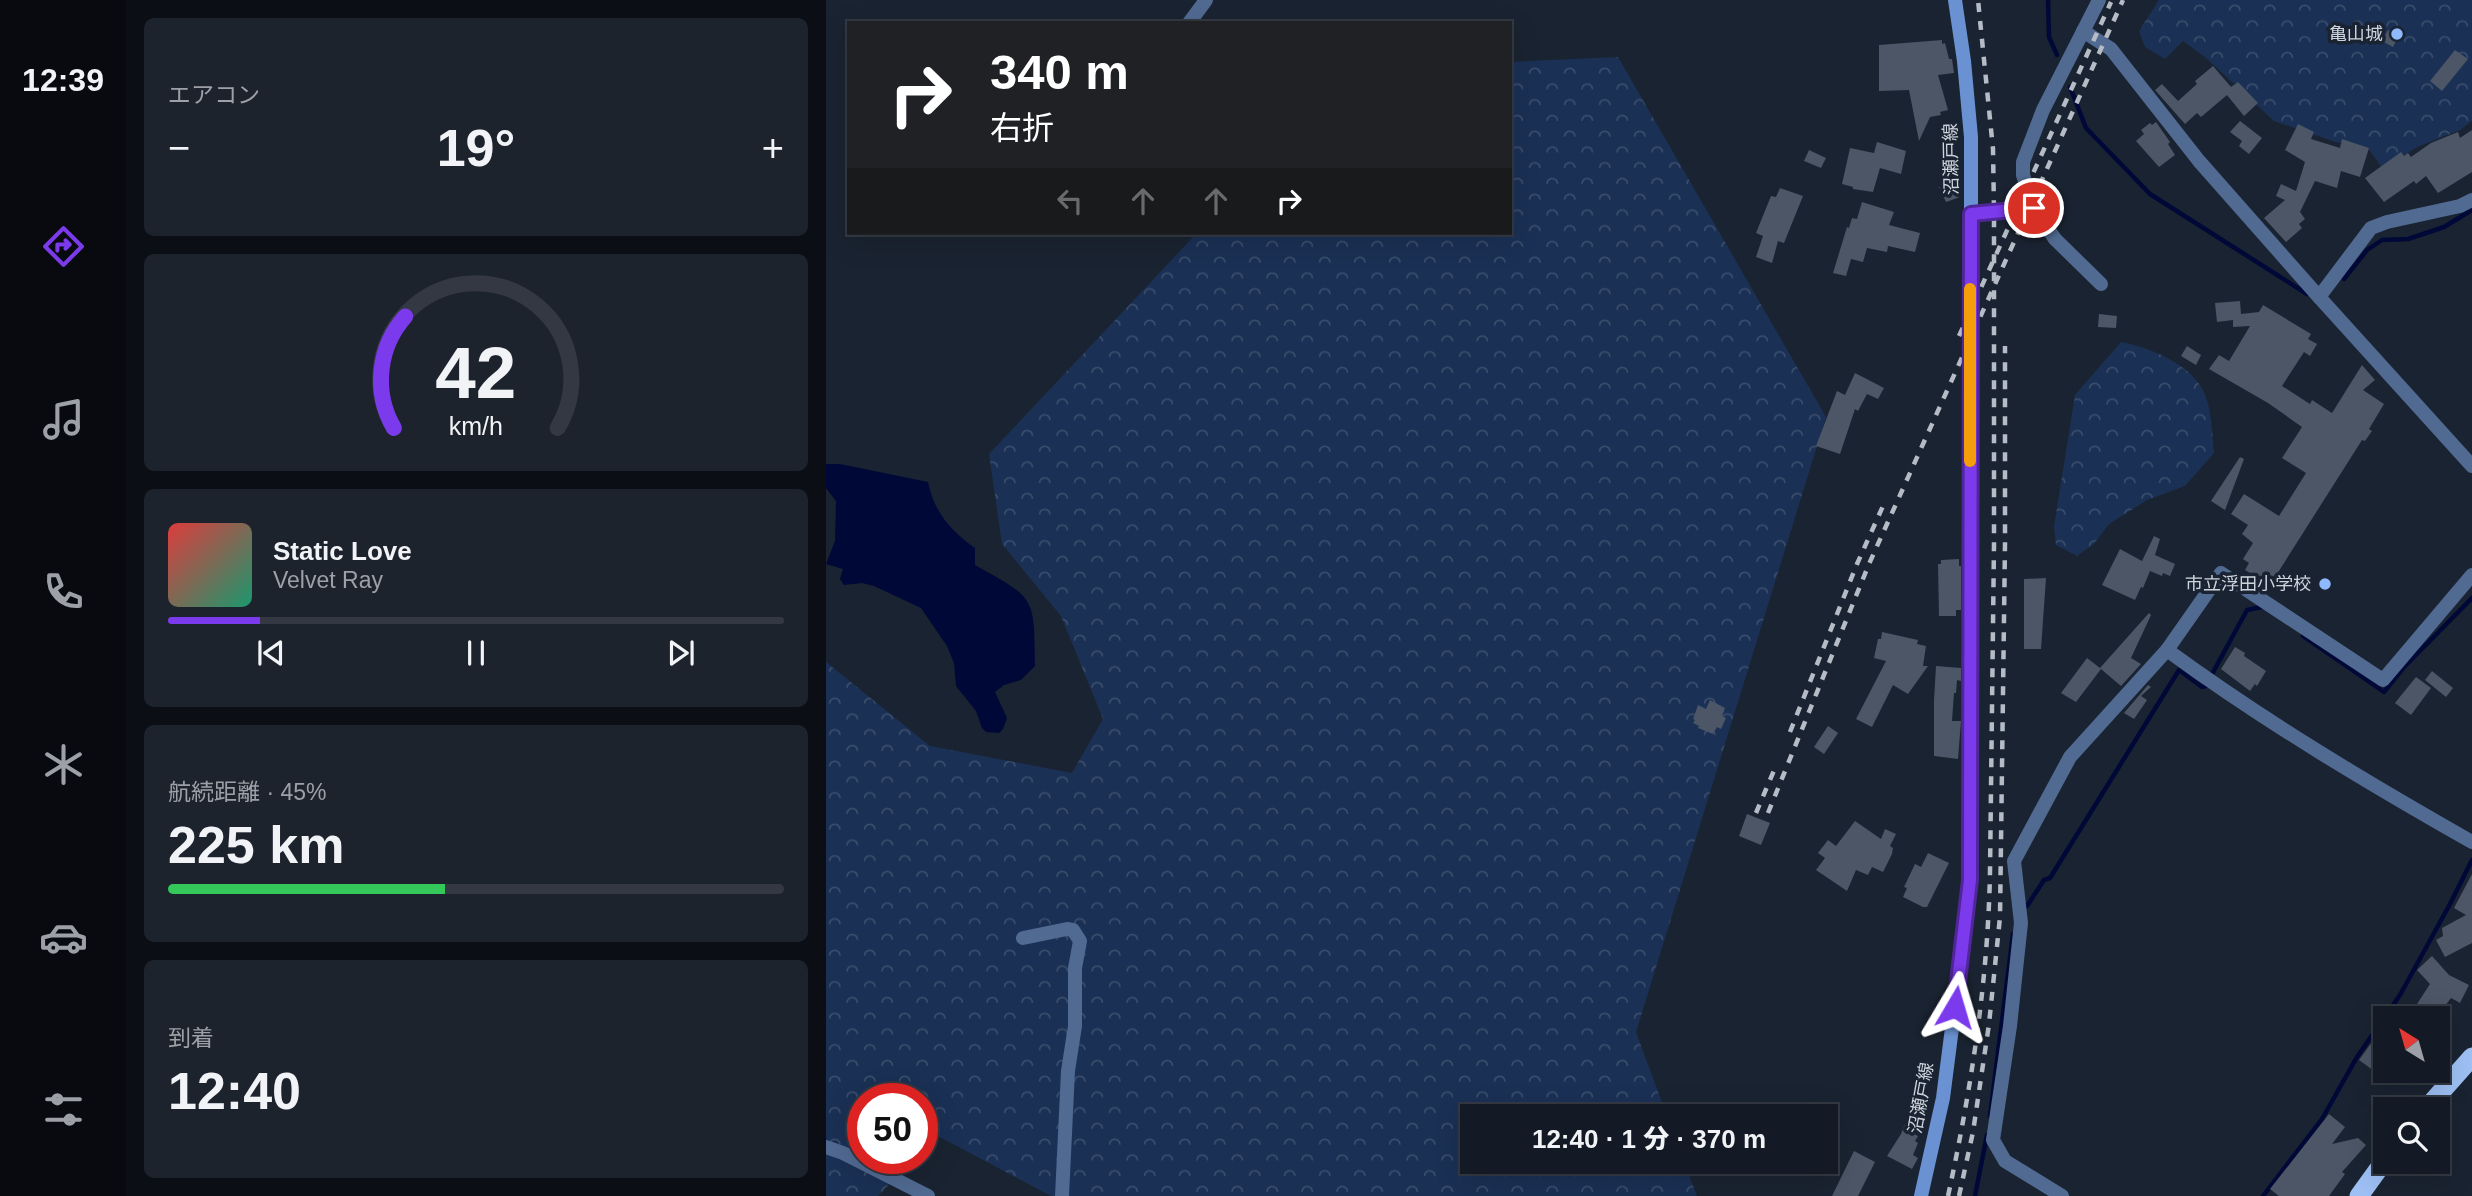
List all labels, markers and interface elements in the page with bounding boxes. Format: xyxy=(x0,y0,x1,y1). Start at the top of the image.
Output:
place label: 亀山城 xyxy=(2329,24,2383,44)
marker: 亀山城 xyxy=(2389,26,2405,42)
text: 340 m xyxy=(990,45,1129,99)
icon: right xyxy=(875,49,966,140)
text: 12:39 xyxy=(22,62,104,98)
text: エアコン xyxy=(168,82,260,108)
text: 右折 xyxy=(990,110,1054,146)
text: 19° xyxy=(437,119,515,177)
street label: 沼瀬戸線 xyxy=(1940,123,1962,195)
text: − xyxy=(168,127,190,169)
text: + xyxy=(762,127,784,169)
pin xyxy=(2004,178,2064,238)
icon: left xyxy=(1051,182,1089,220)
icon: ahead xyxy=(1124,182,1162,220)
icon: ahead xyxy=(1197,182,1235,220)
icon: right xyxy=(1270,182,1308,220)
icon: arrive xyxy=(2015,189,2053,227)
icon: directions xyxy=(39,222,88,271)
text: 42 xyxy=(436,333,516,414)
icon: music xyxy=(39,395,88,444)
text: km/h xyxy=(449,412,503,440)
text: Static Love xyxy=(273,536,412,566)
icon: phone xyxy=(39,567,88,616)
text: Velvet Ray xyxy=(273,567,383,593)
place label: 市立浮田小学校 xyxy=(2185,574,2311,594)
marker: 市立浮田小学校 xyxy=(2317,576,2333,592)
icon: previous xyxy=(252,634,290,672)
icon: pause xyxy=(457,634,495,672)
icon: next xyxy=(662,634,700,672)
icon: climate xyxy=(39,740,88,789)
text: 航続距離 · 45% xyxy=(168,779,326,805)
text: 225 km xyxy=(168,816,344,874)
icon: car xyxy=(39,913,88,962)
position arrow xyxy=(1918,970,1992,1044)
north arrow xyxy=(2373,1006,2450,1083)
map controls xyxy=(2373,1006,2450,1174)
text: 到着 xyxy=(168,1025,214,1051)
street label: 沼瀬戸線 xyxy=(1905,1061,1937,1135)
text: 12:40 xyxy=(168,1062,301,1120)
speed limit sign: 50 xyxy=(847,1083,938,1174)
icon: filters xyxy=(39,1085,88,1134)
button: search xyxy=(2373,1097,2450,1174)
text: 12:40 · 1 分 · 370 m xyxy=(1532,1124,1766,1154)

